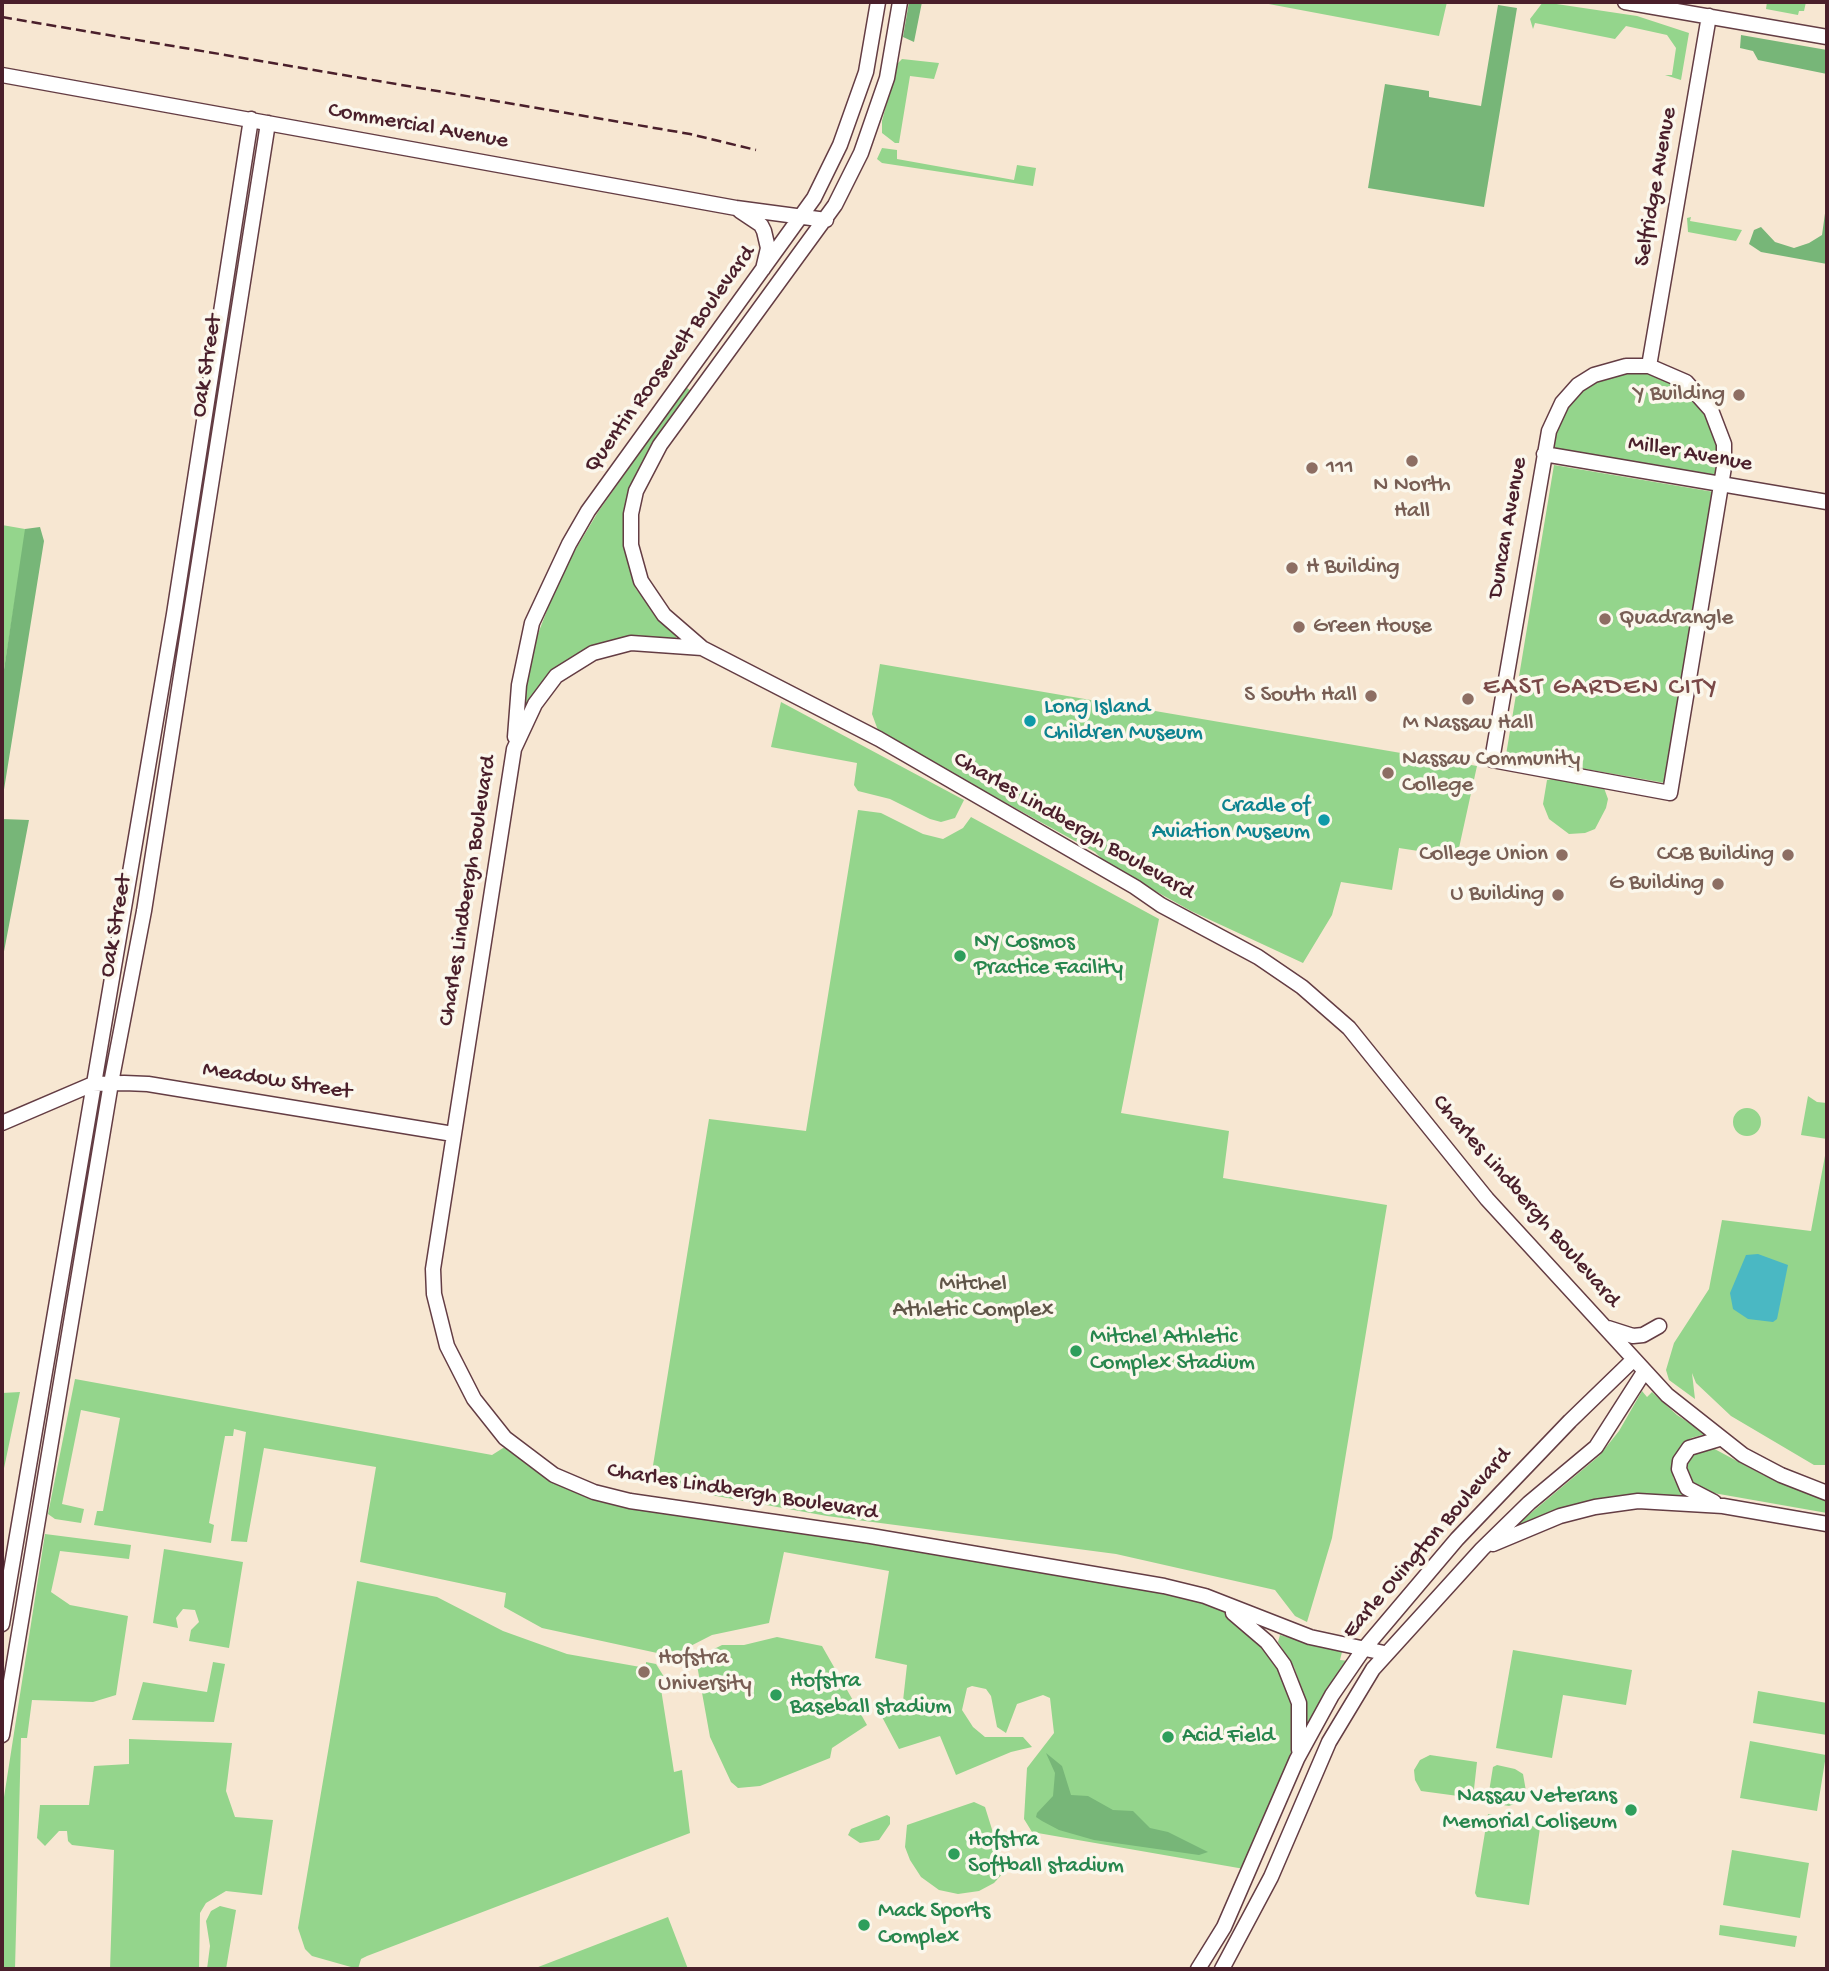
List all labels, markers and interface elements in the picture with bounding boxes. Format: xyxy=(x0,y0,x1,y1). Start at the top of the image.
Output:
street label: Commercial Avenue xyxy=(326,98,510,156)
street label: Selfridge Avenue xyxy=(1629,105,1685,269)
street label: Quentin Roosevelt Boulevard xyxy=(579,241,763,479)
street label: Oak Street xyxy=(186,313,230,419)
place label: Y Building xyxy=(1634,381,1725,409)
marker: Y Building xyxy=(1731,387,1747,403)
street label: Miller Avenue xyxy=(1626,430,1754,480)
marker: N North Hall xyxy=(1404,453,1420,469)
place label: 111 xyxy=(1326,454,1354,482)
street label: Duncan Avenue xyxy=(1483,455,1535,601)
marker: 111 xyxy=(1304,460,1320,476)
place label: N North Hall xyxy=(1373,472,1451,526)
place label: H Building xyxy=(1306,554,1400,582)
marker: H Building xyxy=(1284,560,1300,576)
place label: Quadrangle xyxy=(1619,605,1733,633)
marker: Quadrangle xyxy=(1597,611,1613,627)
place label: Green House xyxy=(1313,613,1432,641)
marker: Green House xyxy=(1291,619,1307,635)
district label: EAST GARDEN CITY xyxy=(1485,673,1717,705)
place label: S South Hall xyxy=(1244,682,1357,710)
marker: S South Hall xyxy=(1363,688,1379,704)
marker: M Nassau Hall xyxy=(1460,691,1476,707)
place label: Long Island Children Museum xyxy=(1044,694,1203,748)
place label: M Nassau Hall xyxy=(1402,710,1534,738)
marker: Long Island Children Museum xyxy=(1022,713,1038,729)
place label: Nassau Community College xyxy=(1402,746,1580,800)
street label: Charles Lindbergh Boulevard xyxy=(948,747,1198,907)
street label: Charles Lindbergh Boulevard xyxy=(434,754,504,1028)
marker: Nassau Community College xyxy=(1380,765,1396,781)
place label: Cradle of Aviation Museum xyxy=(1152,793,1310,847)
marker: Cradle of Aviation Museum xyxy=(1316,812,1332,828)
place label: College Union xyxy=(1419,841,1548,869)
place label: CCB Building xyxy=(1657,841,1774,869)
marker: College Union xyxy=(1554,847,1570,863)
marker: CCB Building xyxy=(1780,847,1796,863)
place label: G Building xyxy=(1609,870,1704,898)
street label: Oak Street xyxy=(94,873,140,979)
marker: G Building xyxy=(1710,876,1726,892)
place label: U Building xyxy=(1450,881,1544,909)
marker: U Building xyxy=(1550,887,1566,903)
place label: NY Cosmos Practice Facility xyxy=(974,929,1123,983)
marker: NY Cosmos Practice Facility xyxy=(952,948,968,964)
street label: Meadow Street xyxy=(200,1057,354,1107)
street label: Charles Lindbergh Boulevard xyxy=(1425,1090,1625,1314)
park label: Mitchel Athletic Complex xyxy=(893,1271,1053,1325)
place label: Mitchel Athletic Complex Stadium xyxy=(1090,1324,1255,1378)
marker: Mitchel Athletic Complex Stadium xyxy=(1068,1343,1084,1359)
street label: Earle Ovington Boulevard xyxy=(1337,1443,1519,1645)
street label: Charles Lindbergh Boulevard xyxy=(605,1458,879,1528)
place label: Hofstra University xyxy=(658,1645,752,1699)
marker: Hofstra University xyxy=(636,1664,652,1680)
place label: Hofstra Baseball stadium xyxy=(790,1668,952,1722)
marker: Hofstra Baseball stadium xyxy=(768,1687,784,1703)
place label: Acid Field xyxy=(1182,1723,1274,1751)
marker: Acid Field xyxy=(1160,1729,1176,1745)
place label: Nassau Veterans Memorial Coliseum xyxy=(1443,1783,1617,1837)
marker: Nassau Veterans Memorial Coliseum xyxy=(1623,1802,1639,1818)
place label: Hofstra Softball stadium xyxy=(968,1827,1124,1881)
marker: Hofstra Softball stadium xyxy=(946,1846,962,1862)
place label: Mack Sports Complex xyxy=(878,1898,990,1952)
marker: Mack Sports Complex xyxy=(856,1917,872,1933)

